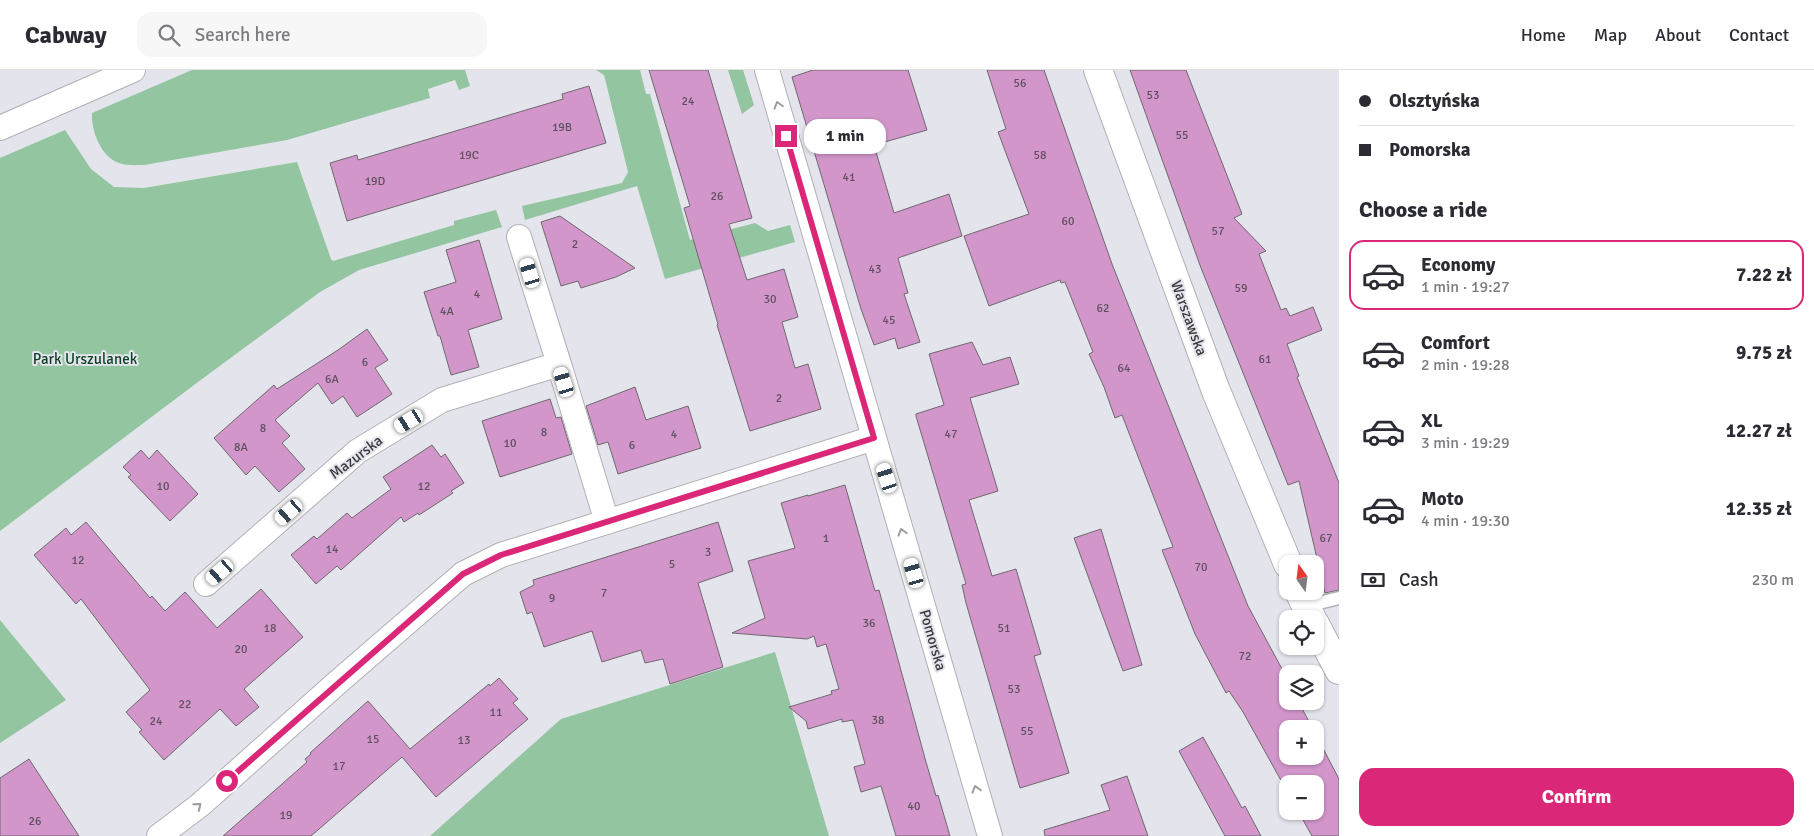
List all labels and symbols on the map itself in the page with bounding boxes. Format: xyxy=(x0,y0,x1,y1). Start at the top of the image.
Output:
house number: 56 xyxy=(1014,76,1026,91)
house number: 53 xyxy=(1147,88,1159,103)
house number: 24 xyxy=(682,94,695,109)
one-way arrow xyxy=(773,102,783,110)
callout: 1 min xyxy=(804,118,886,154)
house number: 19B xyxy=(552,120,572,135)
route end xyxy=(775,125,797,147)
house number: 55 xyxy=(1176,128,1188,143)
house number: 19C xyxy=(459,148,479,163)
house number: 58 xyxy=(1034,148,1046,163)
house number: 41 xyxy=(843,170,855,185)
house number: 19D xyxy=(365,174,386,189)
house number: 26 xyxy=(711,189,723,204)
house number: 60 xyxy=(1062,214,1074,229)
house number: 57 xyxy=(1212,224,1224,239)
house number: 2 xyxy=(572,237,578,252)
car xyxy=(518,256,541,290)
house number: 43 xyxy=(869,262,881,277)
street label: Warszawska xyxy=(1167,278,1211,358)
house number: 59 xyxy=(1235,281,1247,296)
house number: 4 xyxy=(474,287,481,302)
house number: 30 xyxy=(764,292,776,307)
house number: 62 xyxy=(1097,301,1109,316)
house number: 4A xyxy=(440,304,455,319)
house number: 45 xyxy=(883,313,895,328)
park label: Park Urszulanek xyxy=(33,350,138,368)
house number: 61 xyxy=(1259,352,1271,367)
house number: 6 xyxy=(362,355,368,370)
house number: 64 xyxy=(1118,361,1131,376)
car xyxy=(552,365,575,399)
house number: 6A xyxy=(325,372,340,387)
house number: 2 xyxy=(776,391,782,406)
car xyxy=(392,407,425,435)
house number: 8 xyxy=(260,421,266,436)
house number: 8 xyxy=(541,425,547,440)
house number: 4 xyxy=(671,427,678,442)
house number: 47 xyxy=(945,427,957,442)
street label: Mazurska xyxy=(326,431,386,483)
house number: 10 xyxy=(504,436,516,451)
house number: 6 xyxy=(629,438,635,453)
house number: 8A xyxy=(234,440,249,455)
car xyxy=(875,461,898,495)
house number: 10 xyxy=(157,479,169,494)
house number: 12 xyxy=(418,479,430,494)
car xyxy=(272,496,305,528)
one-way arrow xyxy=(897,528,908,537)
house number: 1 xyxy=(823,531,829,546)
house number: 67 xyxy=(1320,531,1332,546)
house number: 14 xyxy=(326,542,339,557)
house number: 3 xyxy=(705,545,711,560)
house number: 12 xyxy=(72,553,84,568)
north arrow xyxy=(1279,555,1324,600)
car xyxy=(203,556,236,588)
house number: 5 xyxy=(669,557,675,572)
car xyxy=(902,557,925,589)
house number: 70 xyxy=(1195,560,1207,575)
house number: 7 xyxy=(601,586,607,601)
house number: 9 xyxy=(549,591,555,606)
street label: Pomorska xyxy=(916,607,950,673)
house number: 36 xyxy=(863,616,875,631)
house number: 18 xyxy=(264,621,276,636)
house number: 51 xyxy=(998,621,1010,636)
house number: 20 xyxy=(235,642,247,657)
house number: 72 xyxy=(1239,649,1251,664)
house number: 53 xyxy=(1008,682,1020,697)
house number: 22 xyxy=(179,697,191,712)
house number: 11 xyxy=(490,705,502,720)
house number: 38 xyxy=(872,713,884,728)
house number: 24 xyxy=(150,714,163,729)
house number: 55 xyxy=(1021,724,1033,739)
house number: 15 xyxy=(367,732,379,747)
house number: 13 xyxy=(458,733,470,748)
house number: 17 xyxy=(333,759,345,774)
route start xyxy=(216,770,238,792)
one-way arrow xyxy=(971,785,982,794)
house number: 40 xyxy=(908,799,920,814)
one-way arrow xyxy=(192,804,201,812)
house number: 19 xyxy=(280,808,292,823)
house number: 26 xyxy=(29,814,41,829)

